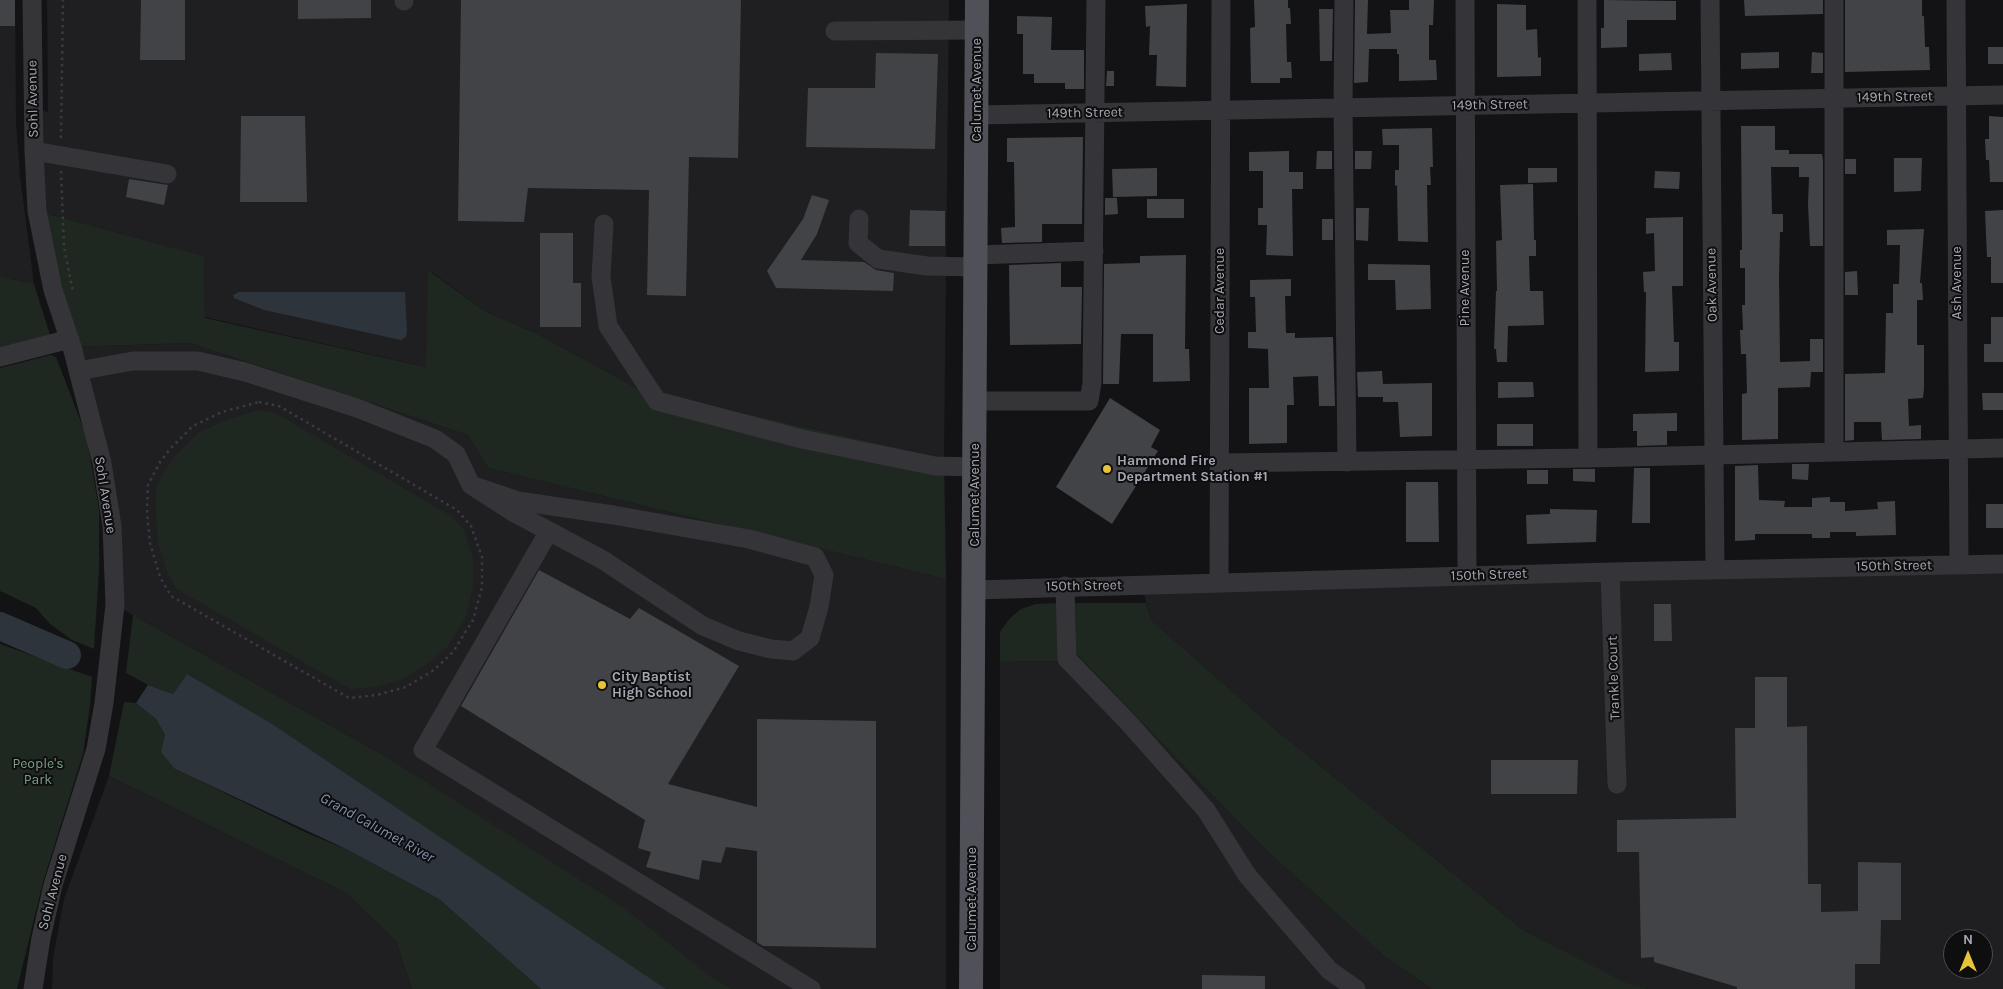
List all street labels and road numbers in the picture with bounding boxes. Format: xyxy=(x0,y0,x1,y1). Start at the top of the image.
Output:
street label: Calumet Avenue xyxy=(969,38,985,142)
street label: Sohl Avenue xyxy=(24,60,42,138)
street label: 149th Street xyxy=(1857,88,1933,106)
street label: 149th Street xyxy=(1452,96,1528,114)
street label: 149th Street xyxy=(1047,104,1123,122)
street label: Ash Avenue xyxy=(1949,246,1965,320)
street label: Cedar Avenue xyxy=(1212,248,1228,334)
street label: Oak Avenue xyxy=(1703,248,1721,322)
street label: Pine Avenue xyxy=(1457,250,1473,326)
street label: Calumet Avenue xyxy=(967,443,983,547)
street label: Sohl Avenue xyxy=(91,455,119,535)
street label: 150th Street xyxy=(1856,557,1932,575)
street label: 150th Street xyxy=(1451,565,1527,585)
street label: 150th Street xyxy=(1046,577,1122,595)
street label: Trankle Court xyxy=(1604,635,1624,721)
street label: Calumet Avenue xyxy=(964,847,980,951)
street label: Sohl Avenue xyxy=(35,852,71,932)

